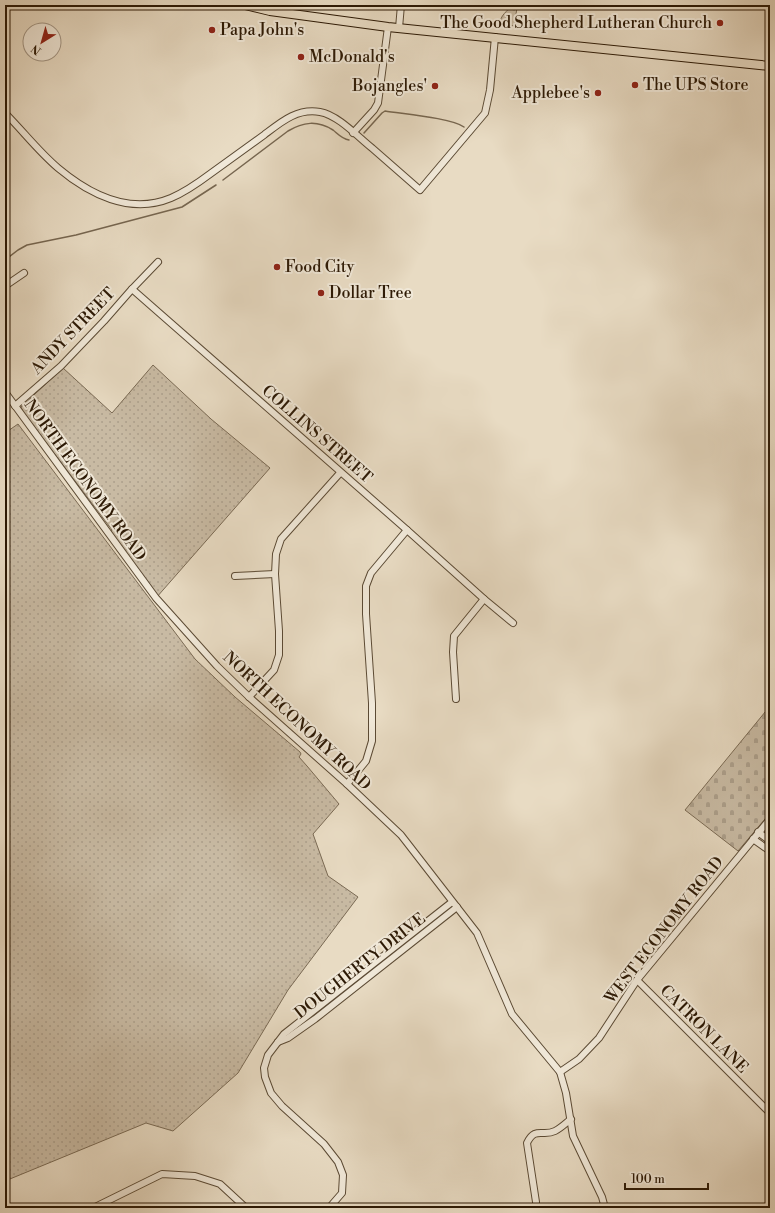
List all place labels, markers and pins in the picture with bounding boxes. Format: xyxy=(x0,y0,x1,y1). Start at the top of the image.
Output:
place label: The Good Shepherd Lutheran Church xyxy=(440,13,712,33)
marker: The Good Shepherd Lutheran Church xyxy=(715,18,725,28)
place label: Papa John's xyxy=(220,20,304,40)
marker: Papa John's xyxy=(207,25,217,35)
place label: McDonald's xyxy=(309,47,395,67)
marker: McDonald's xyxy=(296,52,306,62)
place label: The UPS Store xyxy=(643,75,749,95)
place label: Bojangles' xyxy=(351,76,427,96)
marker: The UPS Store xyxy=(630,80,640,90)
marker: Bojangles' xyxy=(430,81,440,91)
place label: Applebee's xyxy=(511,83,590,103)
marker: Applebee's xyxy=(593,88,603,98)
place label: Food City xyxy=(285,257,354,277)
marker: Food City xyxy=(272,262,282,272)
place label: Dollar Tree xyxy=(329,283,412,303)
marker: Dollar Tree xyxy=(316,288,326,298)

